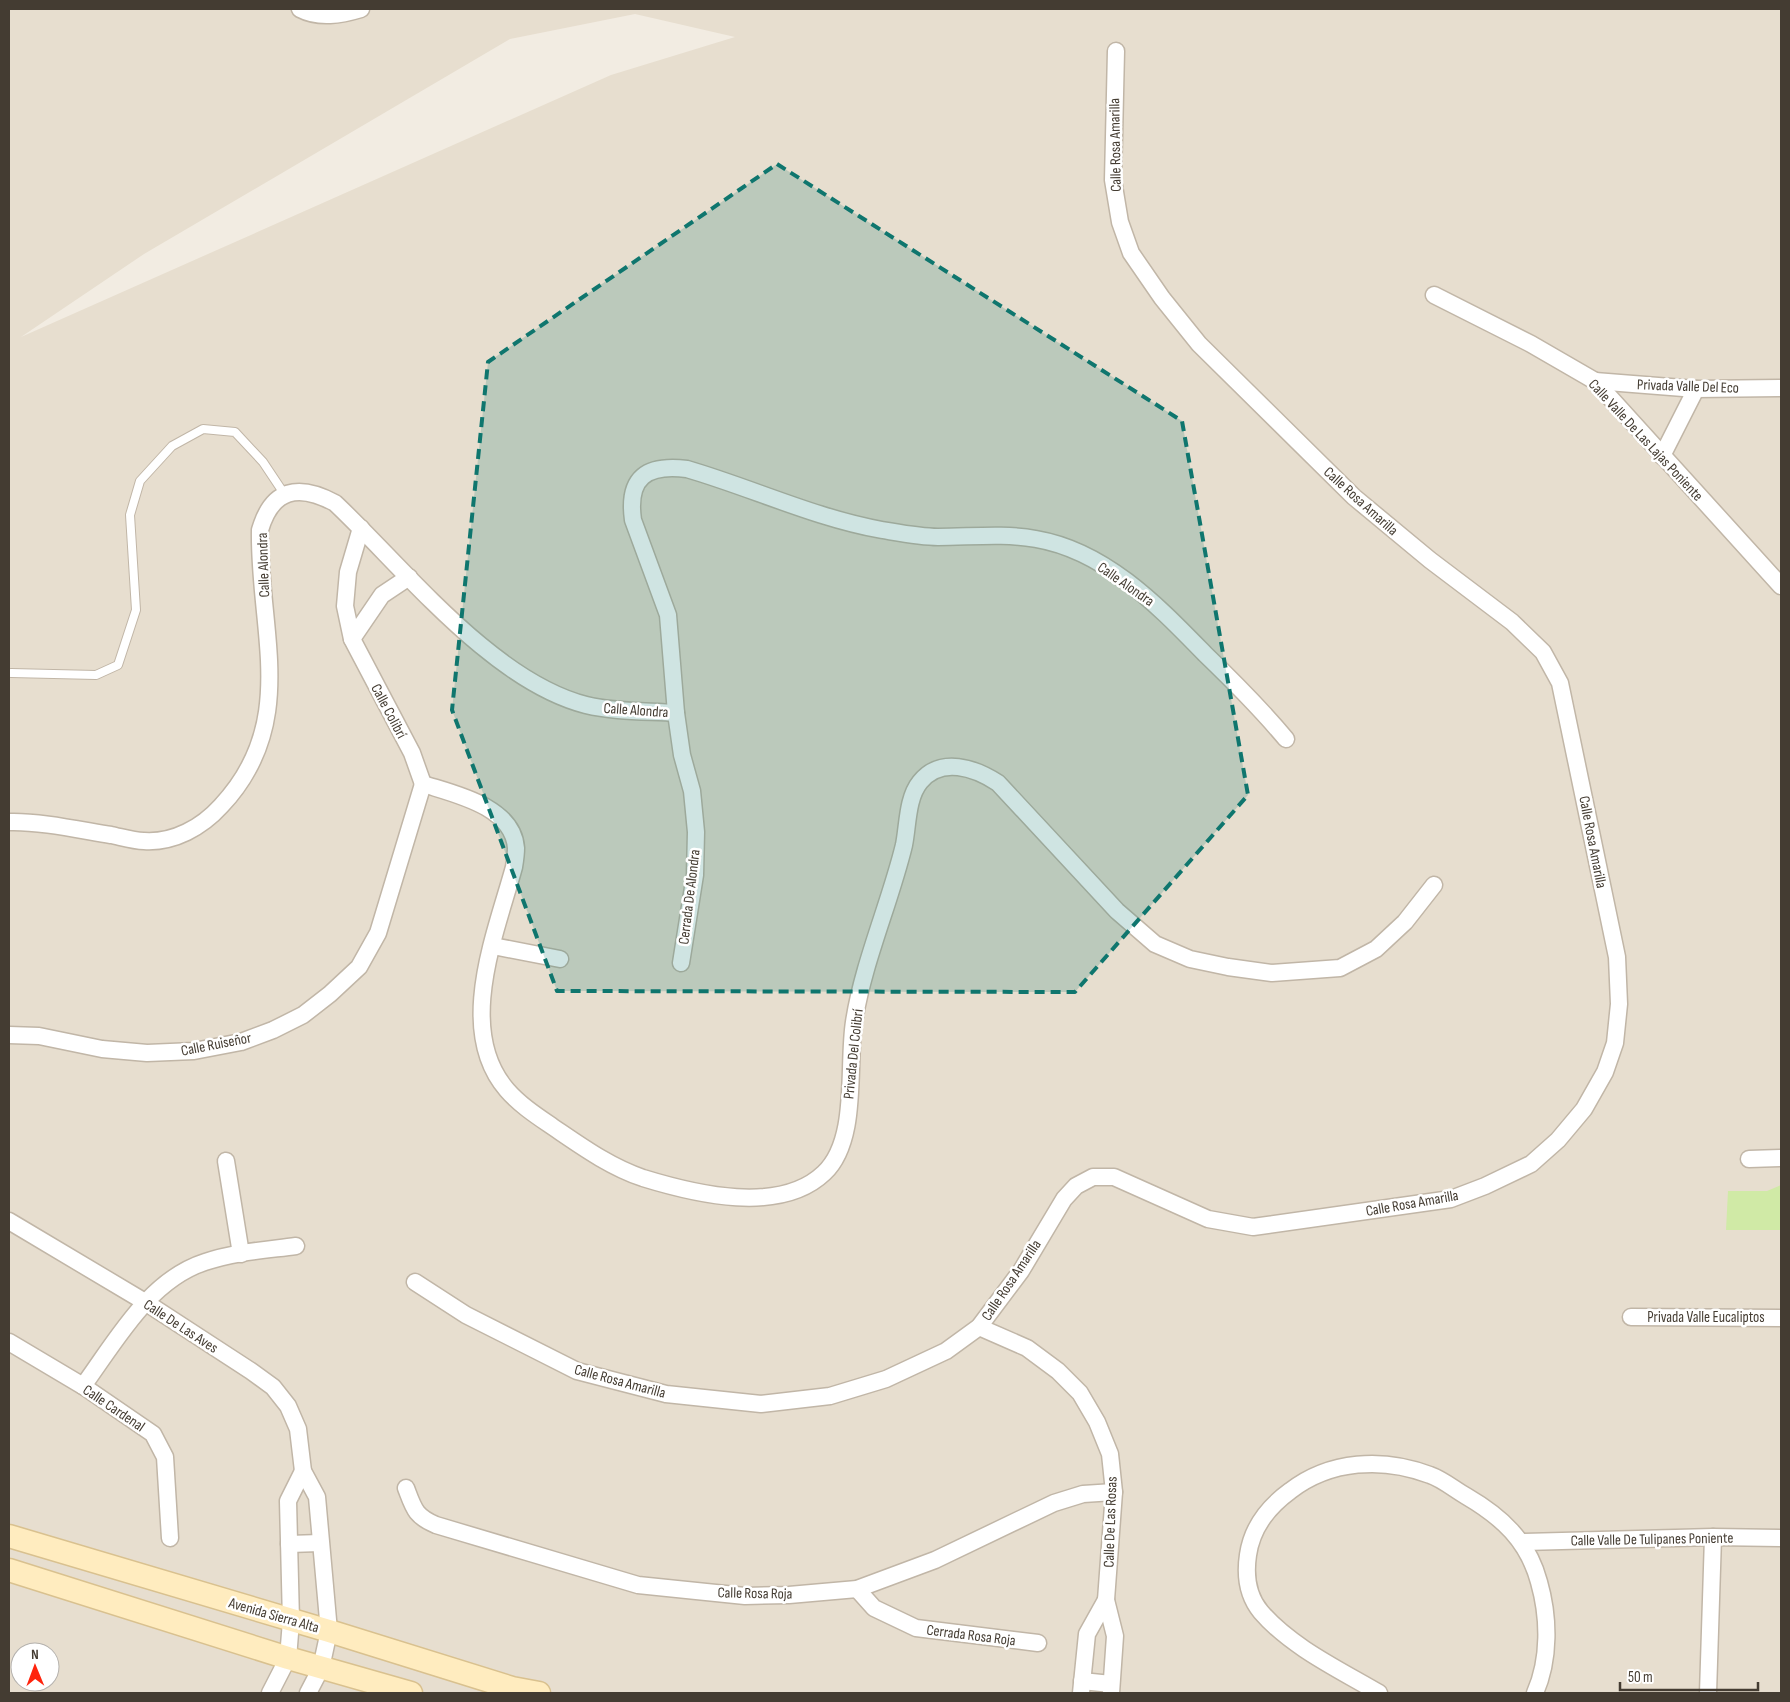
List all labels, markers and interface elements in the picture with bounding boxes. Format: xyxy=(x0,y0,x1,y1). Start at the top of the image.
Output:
street label: Calle Rosa Amarilla xyxy=(1105,98,1126,192)
street label: Calle Valle De Las Lajas Poniente xyxy=(1584,375,1707,505)
street label: Privada Valle Del Eco xyxy=(1637,375,1739,398)
street label: Calle Rosa Amarilla xyxy=(1319,463,1402,540)
street label: Calle Alondra xyxy=(253,532,274,598)
street label: Calle Alondra xyxy=(1094,558,1158,611)
street label: Calle Colibrí xyxy=(366,681,411,742)
street label: Calle Alondra xyxy=(603,699,669,722)
street label: Calle Rosa Amarilla xyxy=(1574,794,1611,890)
street label: Cerrada De Alondra xyxy=(674,848,705,946)
street label: Privada Del Colibrí xyxy=(839,1008,868,1100)
street label: Calle Ruiseñor xyxy=(179,1028,254,1061)
street label: Calle Rosa Amarilla xyxy=(1364,1186,1460,1221)
street label: Calle Rosa Amarilla xyxy=(977,1236,1046,1324)
street label: Calle De Las Aves xyxy=(140,1295,222,1358)
street label: Privada Valle Eucaliptos xyxy=(1647,1308,1765,1327)
street label: Calle Rosa Amarilla xyxy=(572,1360,668,1403)
street label: Calle Cardenal xyxy=(79,1381,148,1436)
street label: Calle De Las Rosas xyxy=(1099,1476,1122,1568)
street label: Calle Valle De Tulipanes Poniente xyxy=(1570,1529,1734,1550)
street label: Calle Rosa Roja xyxy=(717,1583,793,1604)
street label: Avenida Sierra Alta xyxy=(226,1593,321,1637)
street label: Cerrada Rosa Roja xyxy=(925,1621,1017,1650)
north arrow xyxy=(10,1642,60,1692)
text: N xyxy=(31,1646,39,1663)
scale bar xyxy=(1620,1660,1758,1692)
text: 50 m xyxy=(1628,1668,1653,1687)

